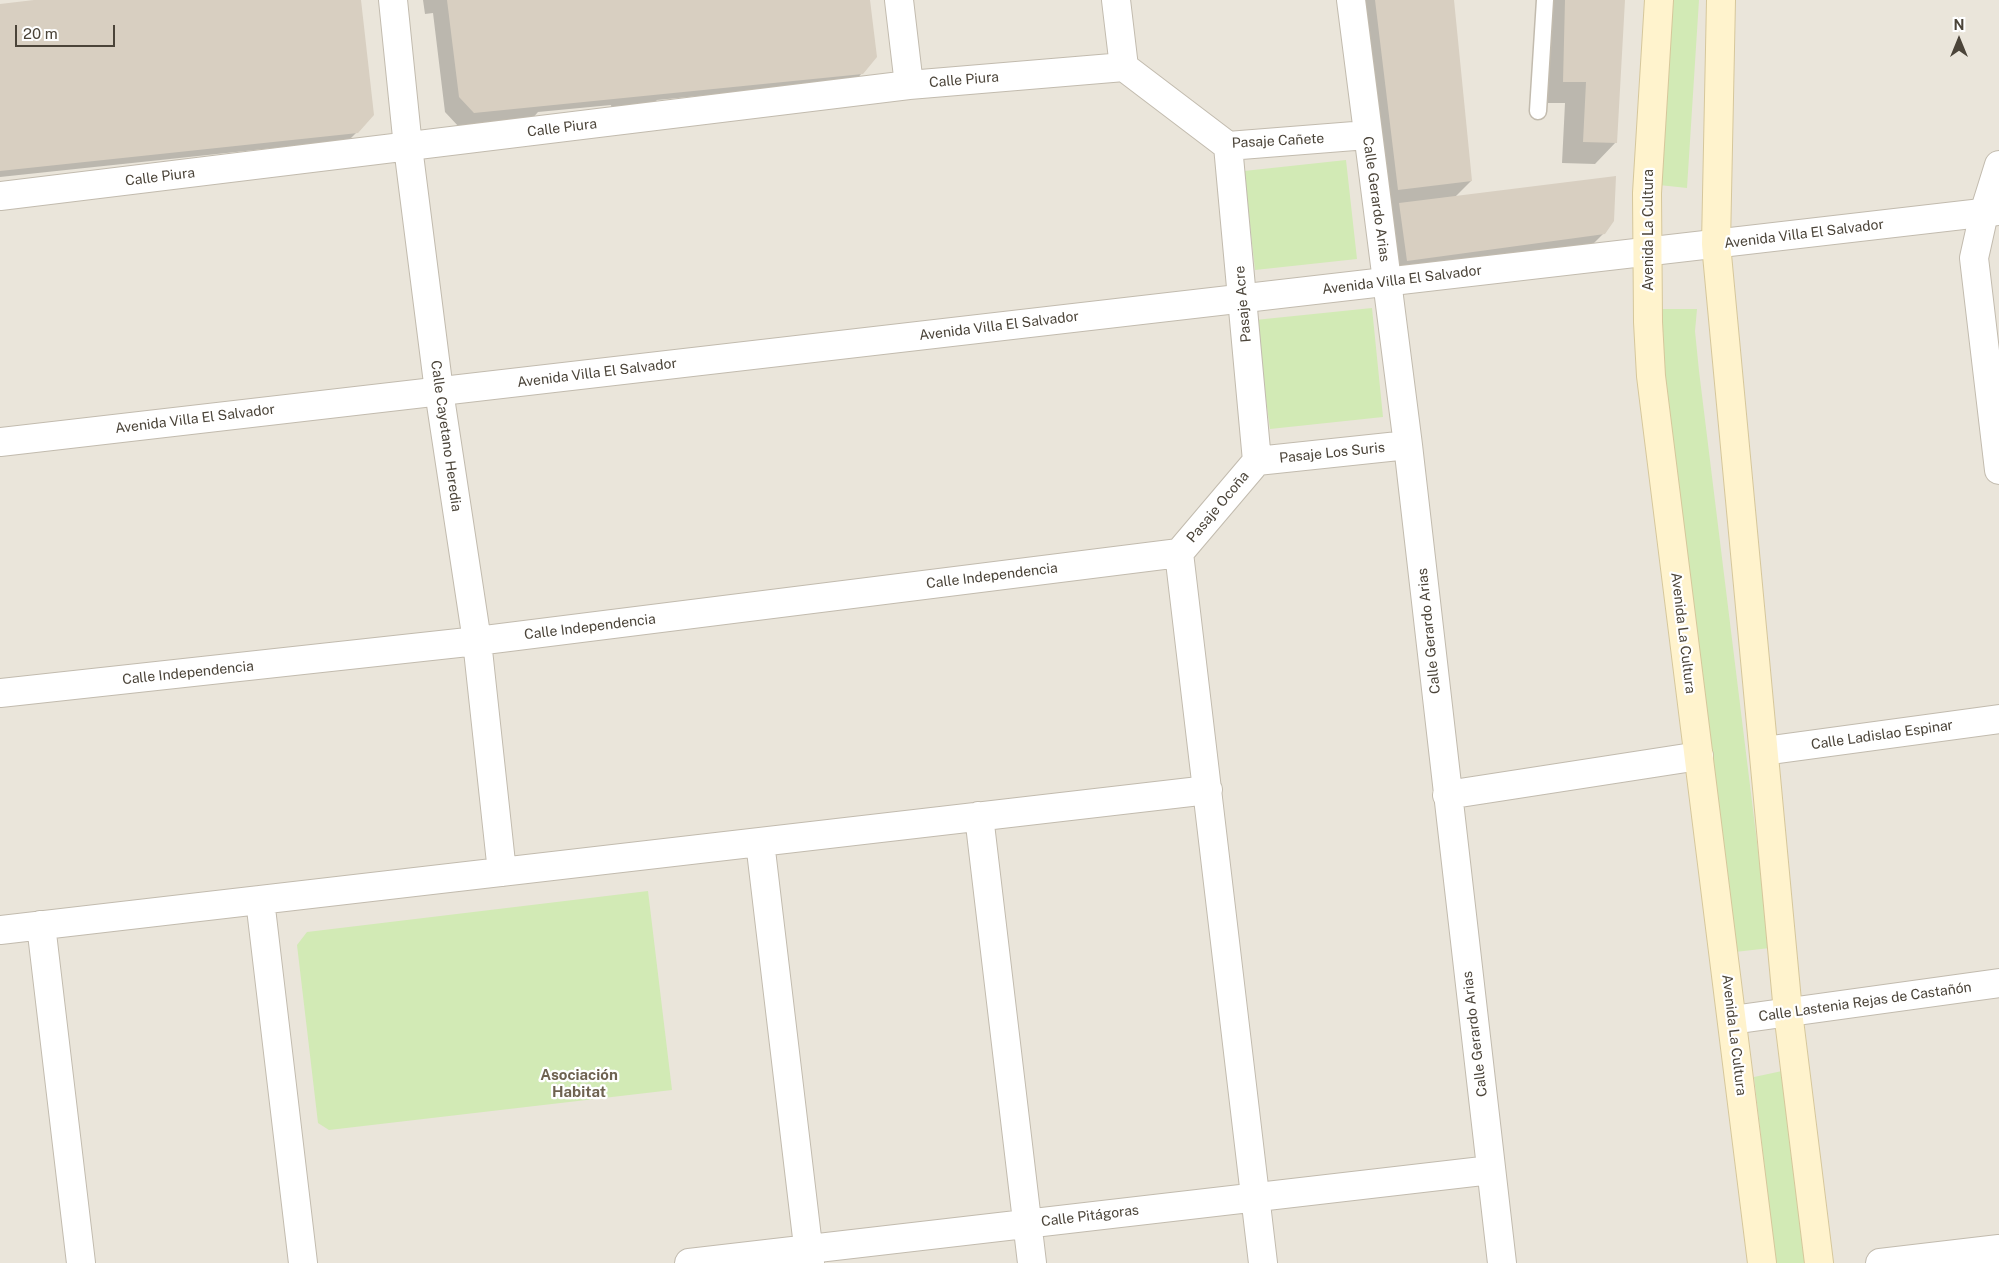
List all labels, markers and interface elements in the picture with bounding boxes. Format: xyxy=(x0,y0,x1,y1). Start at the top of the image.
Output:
scale bar xyxy=(18,15,118,47)
north arrow xyxy=(1934,15,1984,65)
text: N xyxy=(1954,17,1964,33)
text: 20 m xyxy=(23,25,58,42)
street label: Calle Piura xyxy=(928,69,1000,91)
street label: Calle Piura xyxy=(526,115,598,141)
street label: Pasaje Cañete xyxy=(1231,130,1325,152)
street label: Calle Gerardo Arias xyxy=(1359,135,1393,263)
street label: Calle Piura xyxy=(124,164,196,190)
street label: Avenida La Cultura xyxy=(1641,169,1657,291)
street label: Avenida Villa El Salvador xyxy=(1723,216,1885,252)
street label: Avenida Villa El Salvador xyxy=(1321,262,1483,298)
street label: Pasaje Acre xyxy=(1231,265,1255,343)
street label: Avenida Villa El Salvador xyxy=(918,308,1080,344)
street label: Avenida Villa El Salvador xyxy=(516,355,678,391)
street label: Calle Cayetano Heredia xyxy=(427,359,465,513)
street label: Avenida Villa El Salvador xyxy=(114,401,276,437)
street label: Pasaje Los Suris xyxy=(1278,439,1386,467)
street label: Pasaje Ocoña xyxy=(1183,468,1253,546)
street label: Calle Independencia xyxy=(925,560,1059,592)
street label: Calle Gerardo Arias xyxy=(1414,567,1444,695)
street label: Avenida La Cultura xyxy=(1667,571,1699,695)
street label: Calle Independencia xyxy=(523,611,657,643)
street label: Calle Independencia xyxy=(121,658,255,688)
street label: Calle Ladislao Espinar xyxy=(1810,717,1954,753)
street label: Calle Gerardo Arias xyxy=(1459,970,1491,1098)
street label: Avenida La Cultura xyxy=(1718,973,1750,1097)
street label: Calle Lastenia Rejas de Castañón xyxy=(1757,979,1973,1025)
district label: Asociación Habitat xyxy=(540,1066,618,1101)
street label: Calle Pitágoras xyxy=(1040,1202,1140,1230)

